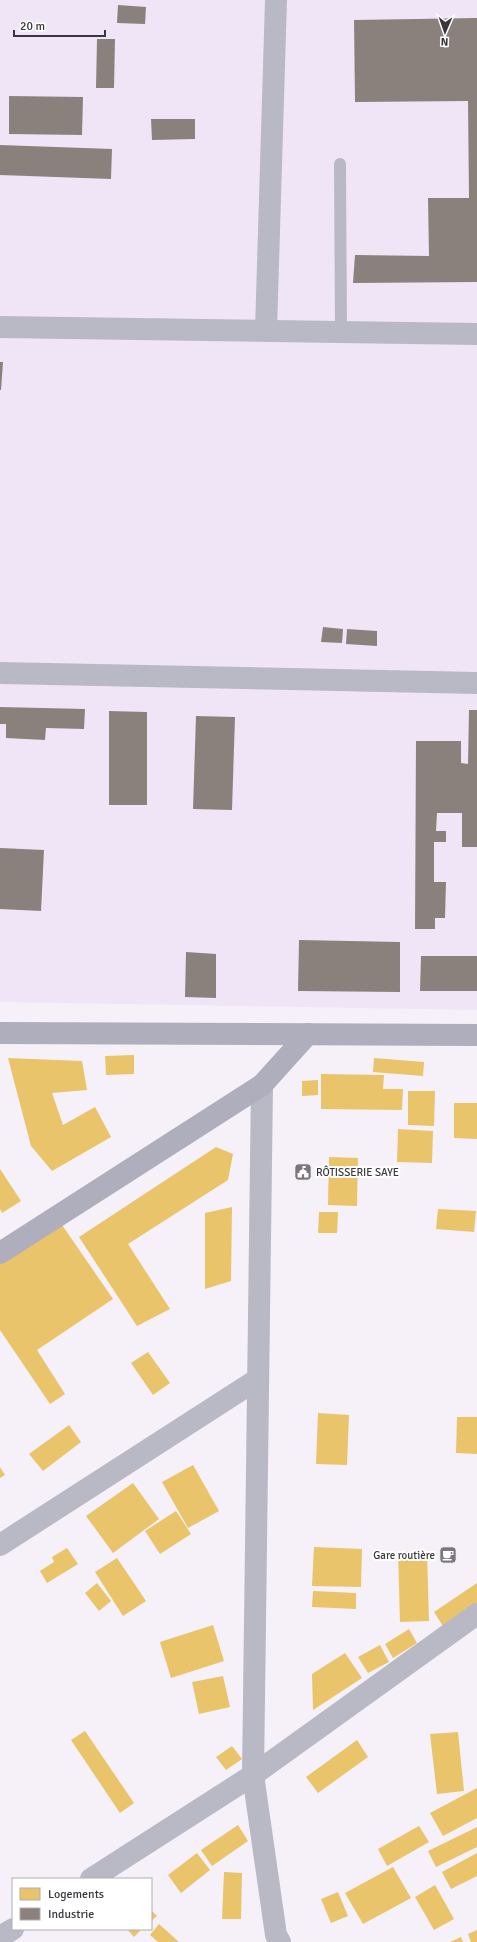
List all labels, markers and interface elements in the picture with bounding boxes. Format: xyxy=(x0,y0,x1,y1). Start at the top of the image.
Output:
scale bar xyxy=(14,12,105,38)
north arrow xyxy=(425,12,465,52)
text: 20 m xyxy=(20,19,45,34)
text: N xyxy=(441,35,449,48)
public building icon: RÔTISSERIE SAYE xyxy=(293,1162,313,1182)
place label: RÔTISSERIE SAYE xyxy=(316,1165,399,1179)
cafe icon: Gare routière xyxy=(438,1545,458,1565)
place label: Gare routière xyxy=(373,1549,435,1562)
legend xyxy=(12,1878,152,1930)
text: Logements xyxy=(48,1887,104,1902)
text: Industrie xyxy=(48,1907,94,1922)

